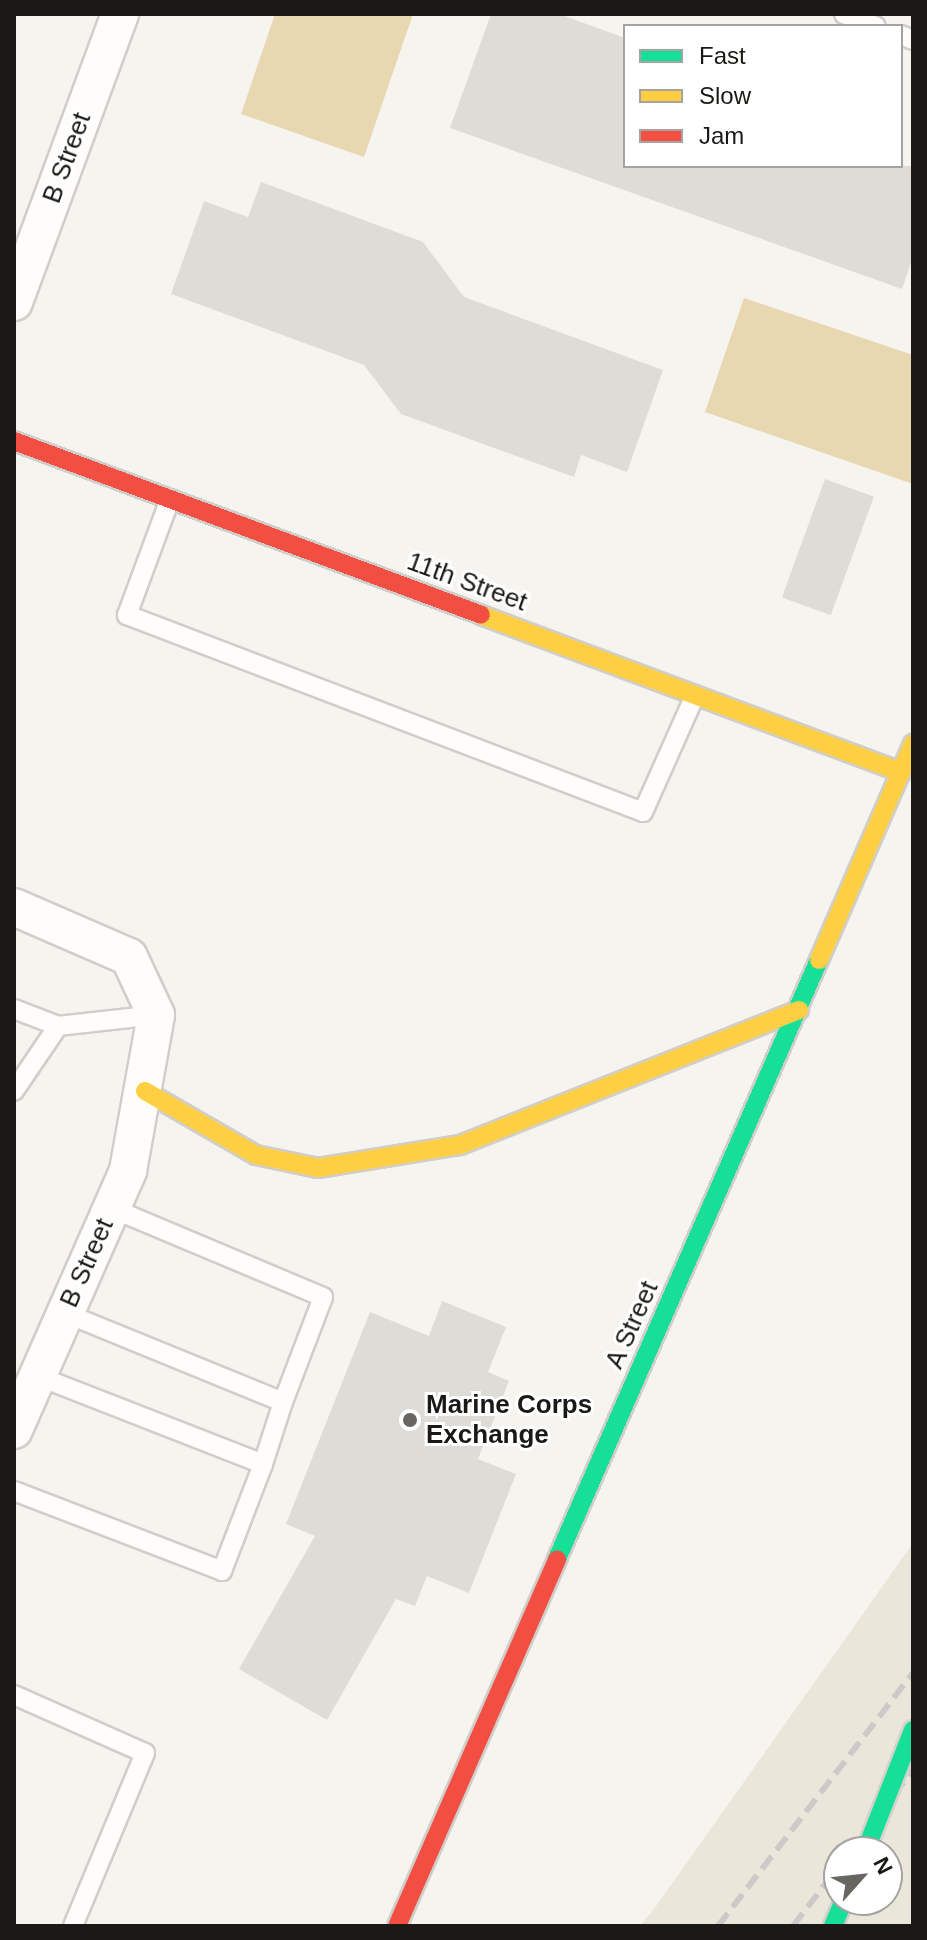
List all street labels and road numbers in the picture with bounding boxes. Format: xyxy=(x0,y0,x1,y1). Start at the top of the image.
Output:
street label: B Street xyxy=(36,109,98,207)
street label: 11th Street xyxy=(403,546,531,618)
street label: B Street xyxy=(54,1214,120,1312)
street label: A Street xyxy=(599,1276,665,1374)

